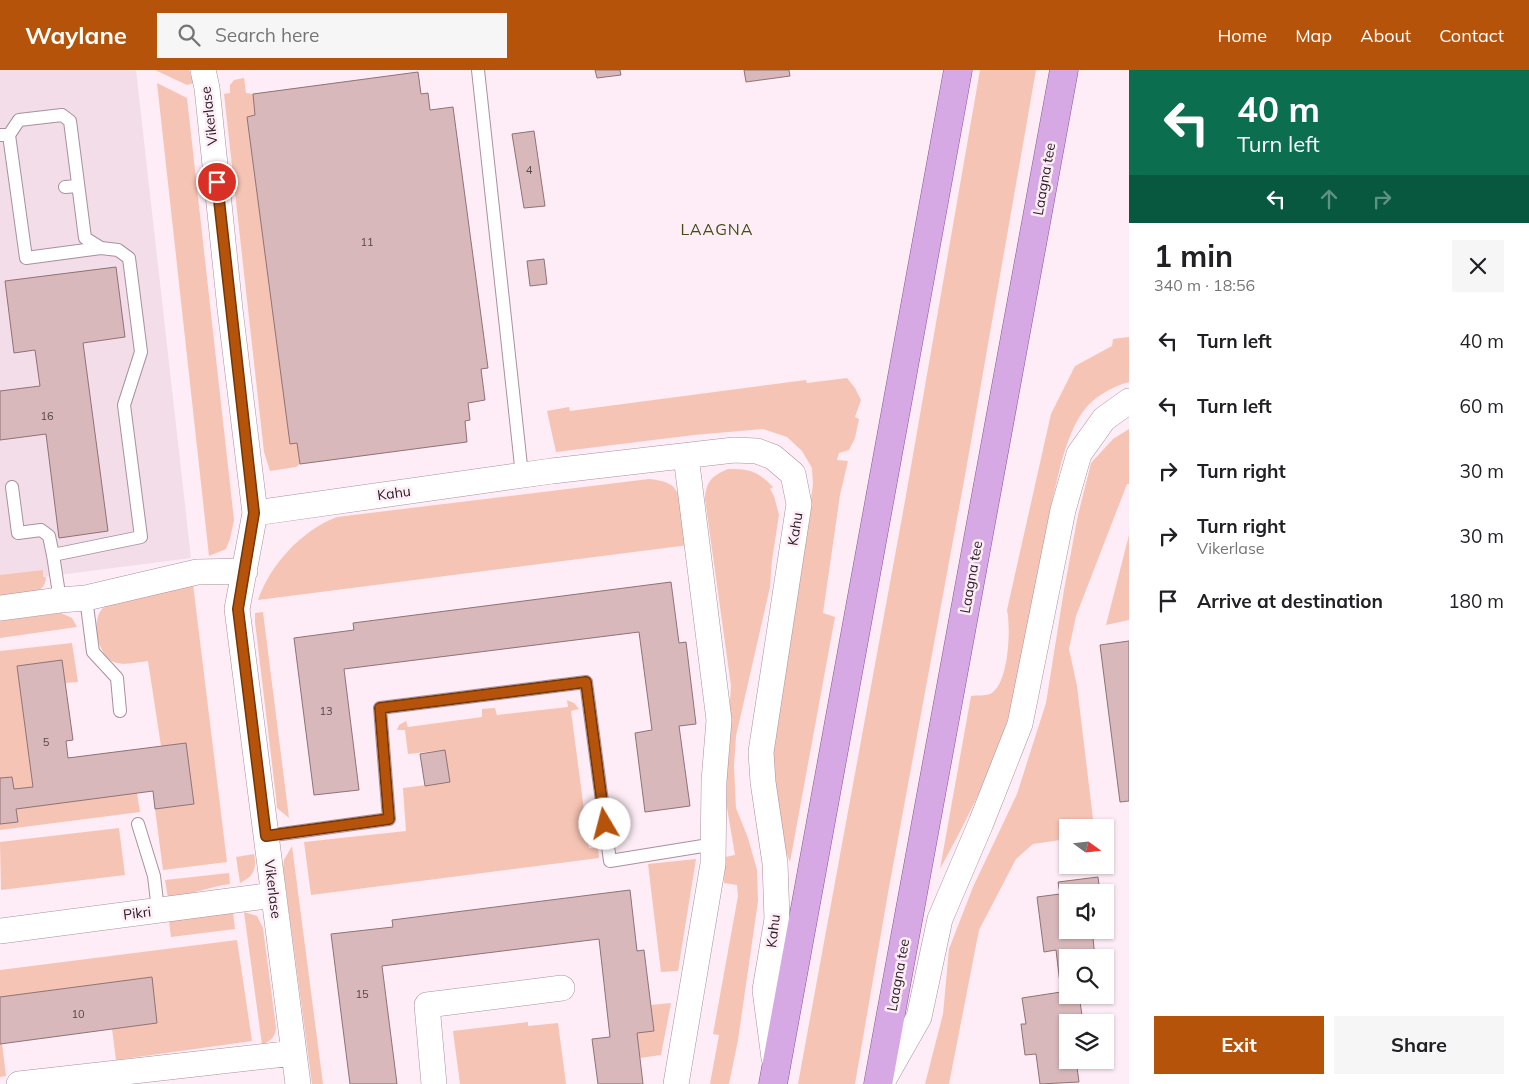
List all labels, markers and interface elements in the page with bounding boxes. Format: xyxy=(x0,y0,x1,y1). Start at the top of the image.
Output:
search box xyxy=(157,13,507,58)
text: Waylane xyxy=(25,20,127,50)
icon: search xyxy=(175,21,203,49)
text: Search here xyxy=(215,23,319,47)
text: Home xyxy=(1217,24,1267,47)
text: Map xyxy=(1295,24,1332,47)
text: About xyxy=(1360,24,1411,47)
text: Contact xyxy=(1439,24,1504,47)
street label: Vikerlase xyxy=(196,86,222,146)
text: 40 m xyxy=(1237,87,1320,131)
icon: left xyxy=(1154,90,1219,155)
text: Turn left xyxy=(1237,130,1320,158)
street label: Laagna tee xyxy=(1029,141,1059,217)
pin xyxy=(196,161,238,203)
house number: 4 xyxy=(526,163,533,177)
icon: arrive xyxy=(203,168,231,196)
icon: left xyxy=(1262,185,1290,213)
icon: ahead xyxy=(1315,185,1343,213)
icon: right xyxy=(1368,185,1396,213)
district label: LAAGNA xyxy=(680,219,754,239)
house number: 11 xyxy=(360,235,374,249)
text: 1 min xyxy=(1154,237,1233,275)
button: close xyxy=(1452,240,1504,292)
text: 340 m · 18:56 xyxy=(1154,275,1255,295)
icon: left xyxy=(1154,327,1182,355)
text: Turn left xyxy=(1197,329,1272,353)
text: 40 m xyxy=(1460,329,1504,353)
icon: left xyxy=(1154,392,1182,420)
text: Turn left xyxy=(1197,394,1272,418)
text: 60 m xyxy=(1460,394,1504,418)
house number: 16 xyxy=(40,409,54,423)
icon: right xyxy=(1154,457,1182,485)
text: Turn right xyxy=(1197,459,1286,483)
text: 30 m xyxy=(1460,459,1504,483)
street label: Kahu xyxy=(376,482,412,504)
street label: Kahu xyxy=(783,511,807,547)
text: Turn right xyxy=(1197,514,1286,538)
icon: right xyxy=(1154,522,1182,550)
text: 30 m xyxy=(1460,524,1504,548)
text: Vikerlase xyxy=(1197,538,1265,558)
street label: Laagna tee xyxy=(956,539,986,615)
icon: arrive xyxy=(1154,587,1182,615)
text: Arrive at destination xyxy=(1197,589,1383,613)
text: 180 m xyxy=(1448,589,1504,613)
house number: 13 xyxy=(319,704,333,718)
house number: 5 xyxy=(43,735,50,749)
position arrow xyxy=(578,797,630,849)
north arrow xyxy=(1059,819,1114,874)
map controls xyxy=(1059,819,1114,1069)
street label: Vikerlase xyxy=(260,859,286,919)
button: sound xyxy=(1059,884,1114,939)
street label: Pikri xyxy=(122,902,152,924)
street label: Kahu xyxy=(762,913,784,949)
street label: Laagna tee xyxy=(883,937,913,1013)
button: search xyxy=(1059,949,1114,1004)
house number: 15 xyxy=(355,987,369,1001)
house number: 10 xyxy=(71,1007,85,1021)
button: layers xyxy=(1059,1014,1114,1069)
button: Exit xyxy=(1154,1016,1324,1074)
button: Share xyxy=(1334,1016,1504,1074)

